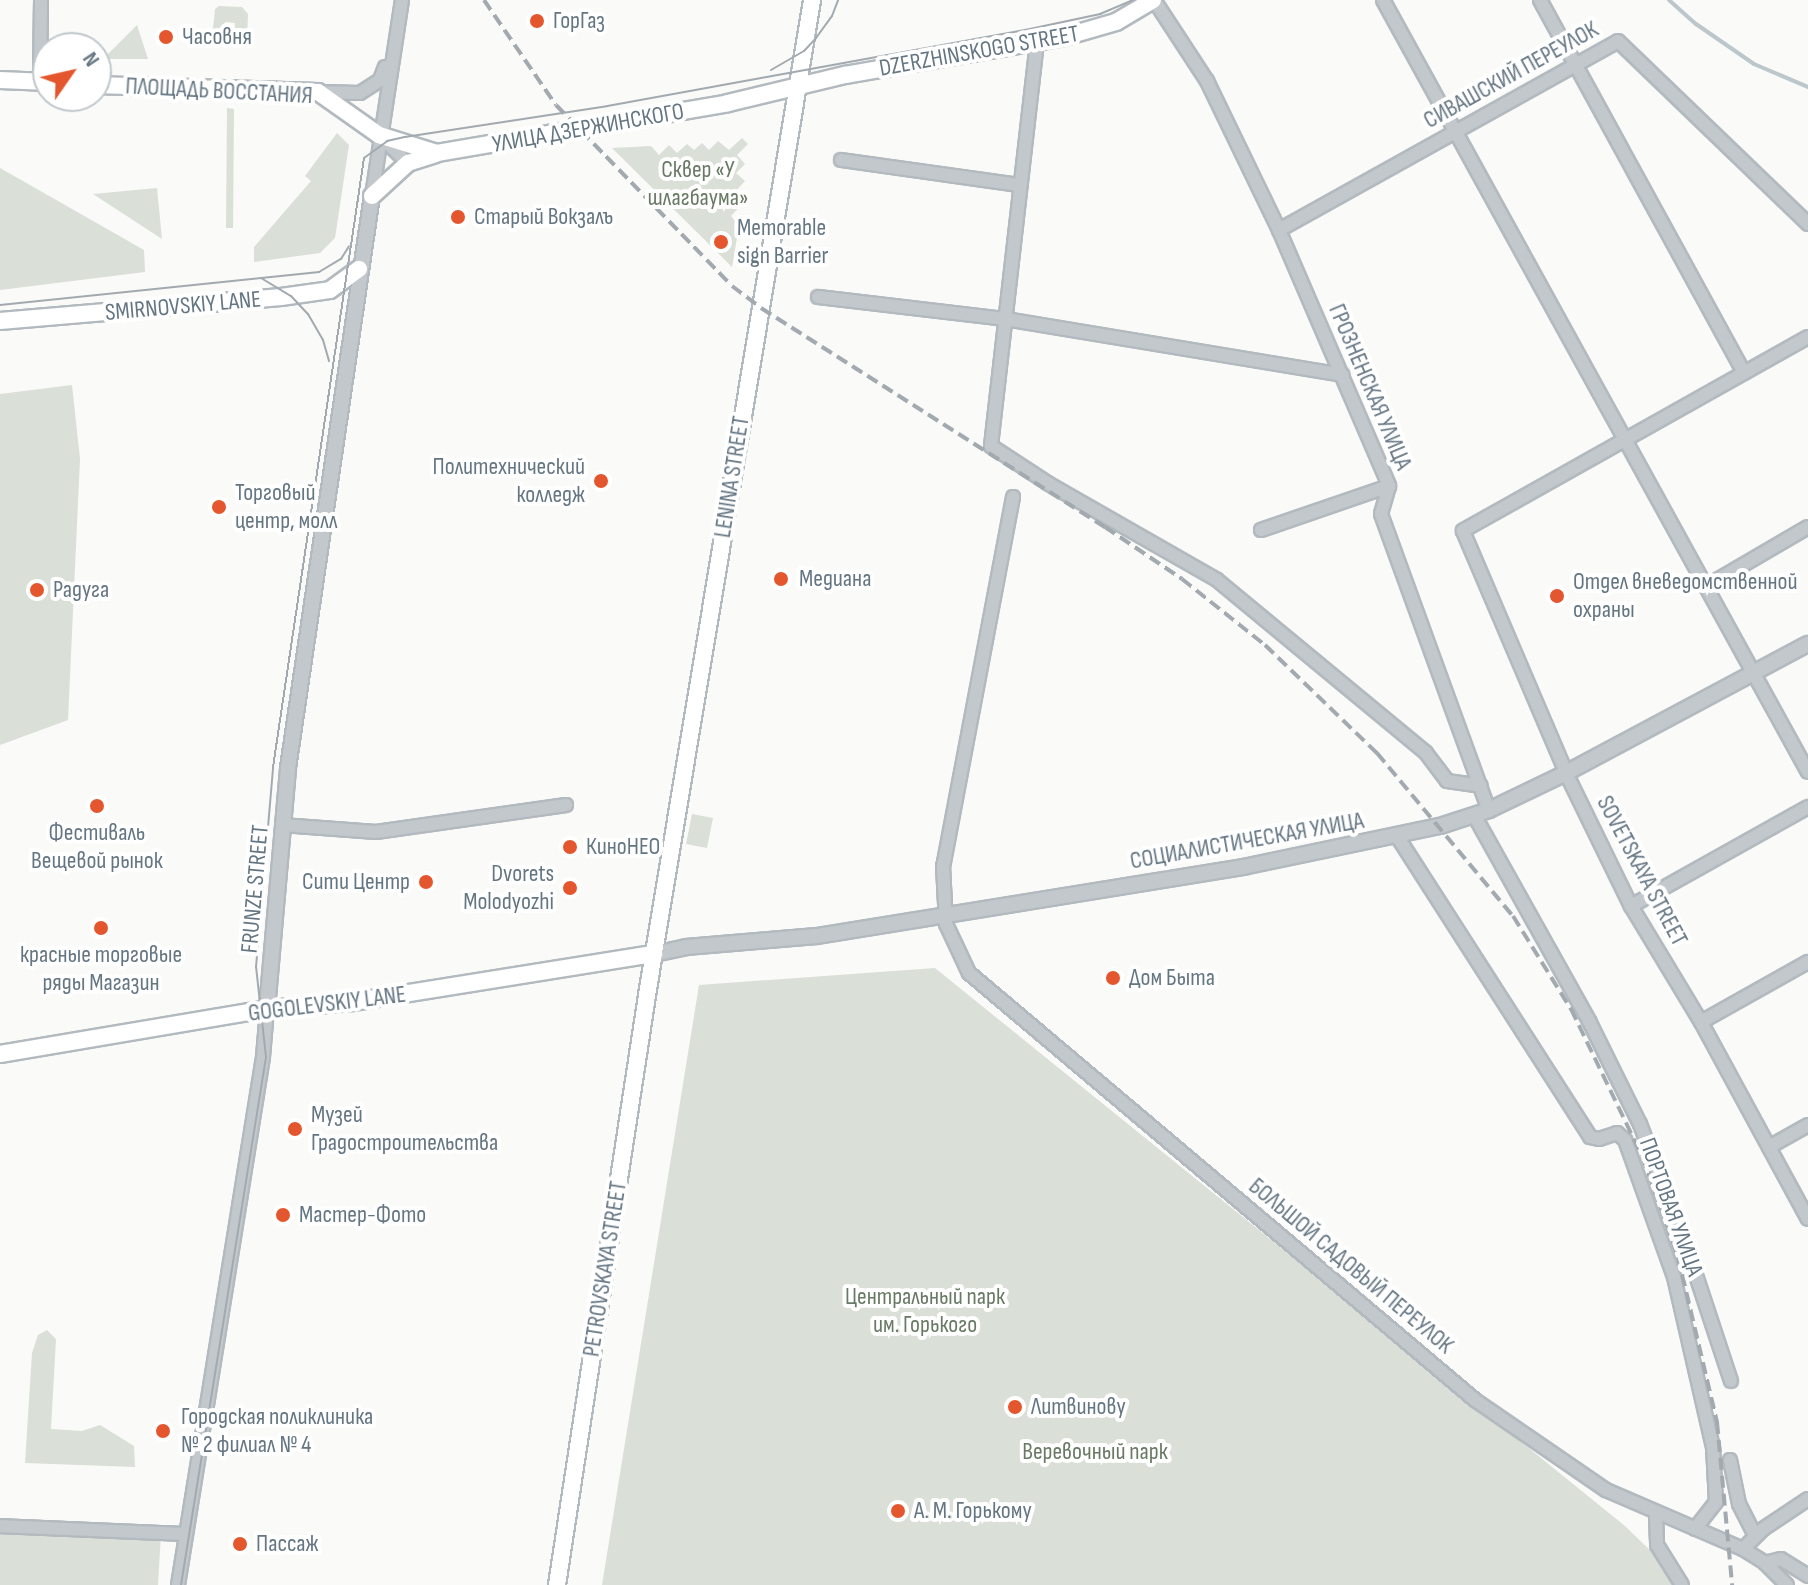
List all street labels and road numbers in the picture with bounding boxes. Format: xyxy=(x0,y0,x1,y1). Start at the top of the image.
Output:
street label: СИВАШСКИЙ ПЕРЕУЛОК xyxy=(1419,15,1603,135)
street label: DZERZHINSKOGO STREET xyxy=(877,19,1081,83)
street label: ПЛОЩАДЬ ВОССТАНИЯ xyxy=(125,72,313,110)
street label: УЛИЦА ДЗЕРЖИНСКОГО xyxy=(490,97,686,159)
street label: SMIRNOVSKIY LANE xyxy=(104,285,262,327)
street label: ГРОЗНЕНСКАЯ УЛИЦА xyxy=(1322,300,1418,474)
street label: LENINA STREET xyxy=(708,414,756,540)
street label: SOVETSKAYA STREET xyxy=(1590,791,1694,951)
street label: СОЦИАЛИСТИЧЕСКАЯ УЛИЦА xyxy=(1128,806,1366,876)
street label: FRUNZE STREET xyxy=(235,824,275,954)
street label: GOGOLEVSKIY LANE xyxy=(247,980,407,1028)
street label: ПОРТОВАЯ УЛИЦА xyxy=(1633,1134,1709,1280)
street label: БОЛЬШОЙ САДОВЫЙ ПЕРЕУЛОК xyxy=(1243,1172,1459,1360)
street label: PETROVSKAYA STREET xyxy=(577,1179,633,1359)

